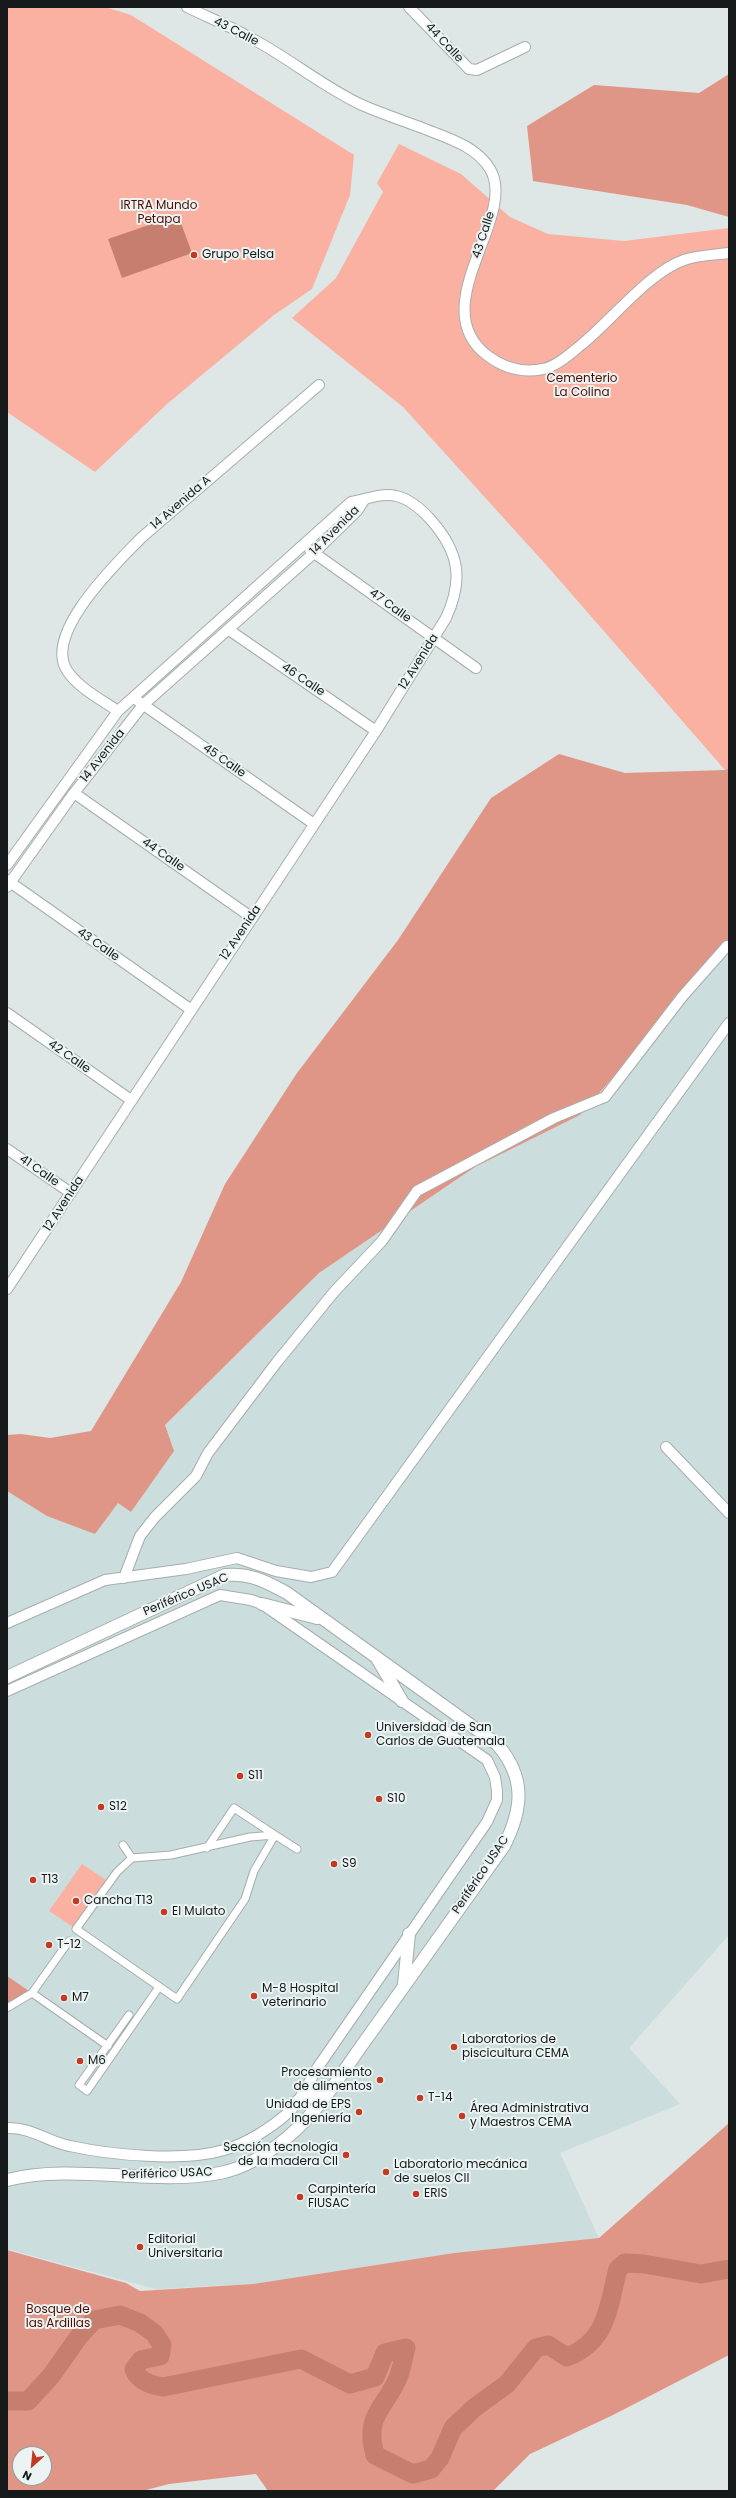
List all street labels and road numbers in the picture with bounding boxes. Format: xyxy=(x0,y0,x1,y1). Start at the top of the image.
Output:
street label: 43 Calle xyxy=(211,15,261,49)
street label: 44 Calle xyxy=(422,20,466,66)
street label: 43 Calle xyxy=(470,210,498,260)
street label: 14 Avenida A xyxy=(148,473,214,533)
street label: 14 Avenida xyxy=(307,503,363,559)
street label: 47 Calle xyxy=(366,586,414,626)
street label: 12 Avenida xyxy=(396,631,442,693)
street label: 46 Calle xyxy=(279,660,327,700)
street label: 14 Avenida xyxy=(78,726,128,786)
street label: 45 Calle xyxy=(200,741,248,781)
street label: 44 Calle xyxy=(139,835,187,875)
street label: 12 Avenida xyxy=(217,903,265,963)
street label: 43 Calle xyxy=(74,925,122,965)
street label: 42 Calle xyxy=(45,1037,93,1077)
street label: 41 Calle xyxy=(16,1152,62,1190)
street label: 12 Avenida xyxy=(41,1174,87,1234)
street label: Periférico USAC xyxy=(141,1571,231,1619)
street label: Periférico USAC xyxy=(450,1833,512,1917)
street label: Periférico USAC xyxy=(121,2165,213,2183)

